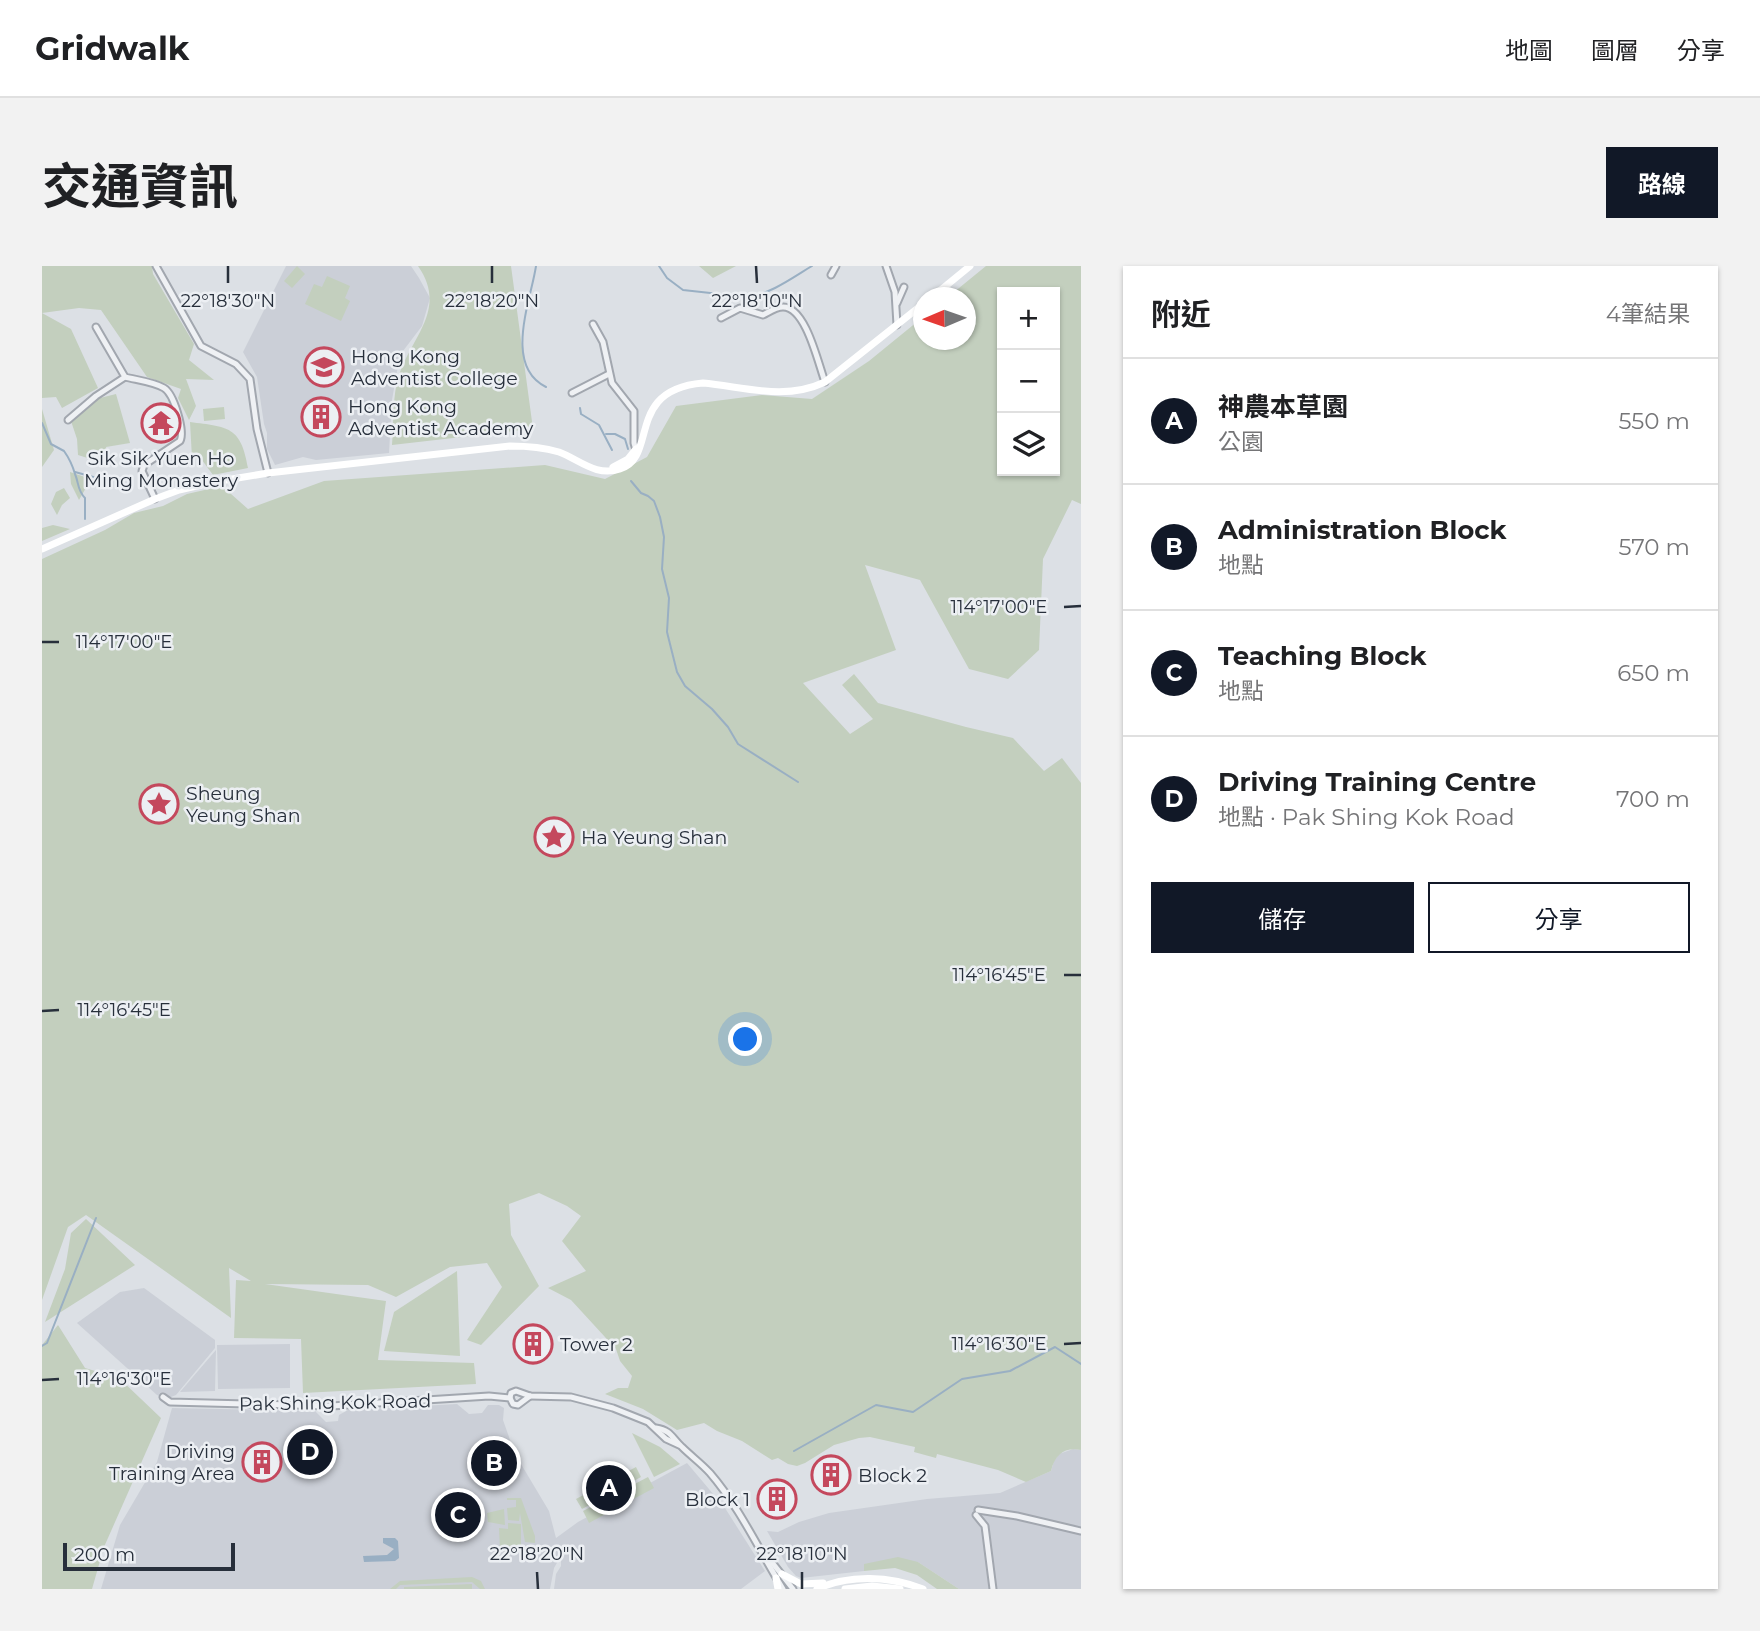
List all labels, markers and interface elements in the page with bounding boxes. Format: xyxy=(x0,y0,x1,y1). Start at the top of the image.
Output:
text: Gridwalk xyxy=(35,28,189,68)
text: 地圖 xyxy=(1505,36,1553,65)
text: 圖層 xyxy=(1591,36,1639,65)
text: 分享 xyxy=(1677,36,1725,65)
button: 路線 xyxy=(1606,147,1718,218)
text: 交通資訊 xyxy=(42,157,238,216)
north arrow xyxy=(913,287,976,350)
map controls xyxy=(997,287,1060,476)
button: + xyxy=(997,287,1060,350)
text: 22°18'30"N xyxy=(181,290,275,312)
text: 22°18'20"N xyxy=(445,290,539,312)
text: 22°18'10"N xyxy=(711,290,803,312)
text: 附近 xyxy=(1151,296,1211,333)
text: 4筆結果 xyxy=(1606,300,1690,328)
place label: Hong Kong Adventist College xyxy=(351,345,518,390)
school or university icon: Hong Kong Adventist College xyxy=(303,346,345,388)
button: − xyxy=(997,350,1060,413)
text: 神農本草園 xyxy=(1218,391,1348,423)
place label: Hong Kong Adventist Academy xyxy=(348,395,534,440)
building icon: Hong Kong Adventist Academy xyxy=(300,396,342,438)
temple icon: Sik Sik Yuen Ho Ming Monastery xyxy=(140,402,182,444)
text: A xyxy=(1165,407,1183,435)
text: 550 m xyxy=(1618,407,1690,435)
button: layers xyxy=(997,413,1060,476)
text: 公園 xyxy=(1218,428,1264,456)
place label: Sik Sik Yuen Ho Ming Monastery xyxy=(84,447,239,492)
text: Administration Block xyxy=(1218,514,1507,546)
text: B xyxy=(1165,533,1183,561)
text: 570 m xyxy=(1619,533,1690,561)
text: 地點 xyxy=(1218,551,1264,579)
text: 114°17'00"E xyxy=(951,596,1047,618)
text: 114°17'00"E xyxy=(76,631,172,653)
text: Teaching Block xyxy=(1218,640,1427,672)
text: C xyxy=(1166,659,1182,687)
text: 650 m xyxy=(1617,659,1690,687)
text: 地點 xyxy=(1218,677,1264,705)
text: Driving Training Centre xyxy=(1218,766,1536,798)
place label: Sheung Yeung Shan xyxy=(186,782,301,827)
place icon: Sheung Yeung Shan xyxy=(138,783,180,825)
text: D xyxy=(1165,785,1184,813)
text: 700 m xyxy=(1616,785,1690,813)
text: 地點 · Pak Shing Kok Road xyxy=(1218,803,1515,831)
place icon: Ha Yeung Shan xyxy=(533,816,575,858)
place label: Ha Yeung Shan xyxy=(581,826,727,849)
button: 儲存 xyxy=(1151,882,1414,953)
button: 分享 xyxy=(1428,882,1690,953)
text: 114°16'45"E xyxy=(952,964,1046,986)
text: 114°16'45"E xyxy=(77,999,171,1021)
your location xyxy=(728,1022,762,1056)
building icon: Tower 2 xyxy=(512,1323,554,1365)
place label: Tower 2 xyxy=(560,1333,633,1356)
text: 114°16'30"E xyxy=(952,1333,1046,1355)
text: 114°16'30"E xyxy=(77,1368,171,1390)
street label: Pak Shing Kok Road xyxy=(239,1389,431,1416)
pin: D xyxy=(287,1426,333,1478)
pin: B xyxy=(471,1437,517,1489)
place label: Driving Training Area xyxy=(109,1440,235,1485)
building icon: Driving Training Area xyxy=(241,1441,283,1483)
building icon: Block 2 xyxy=(810,1454,852,1496)
pin: A xyxy=(586,1462,632,1514)
place label: Block 2 xyxy=(858,1464,927,1487)
building icon: Block 1 xyxy=(756,1478,798,1520)
place label: Block 1 xyxy=(685,1488,750,1511)
pin: C xyxy=(435,1489,481,1541)
scale bar xyxy=(63,1540,234,1572)
text: 200 m xyxy=(74,1543,135,1566)
text: 22°18'20"N xyxy=(490,1543,584,1565)
text: 22°18'10"N xyxy=(756,1543,848,1565)

